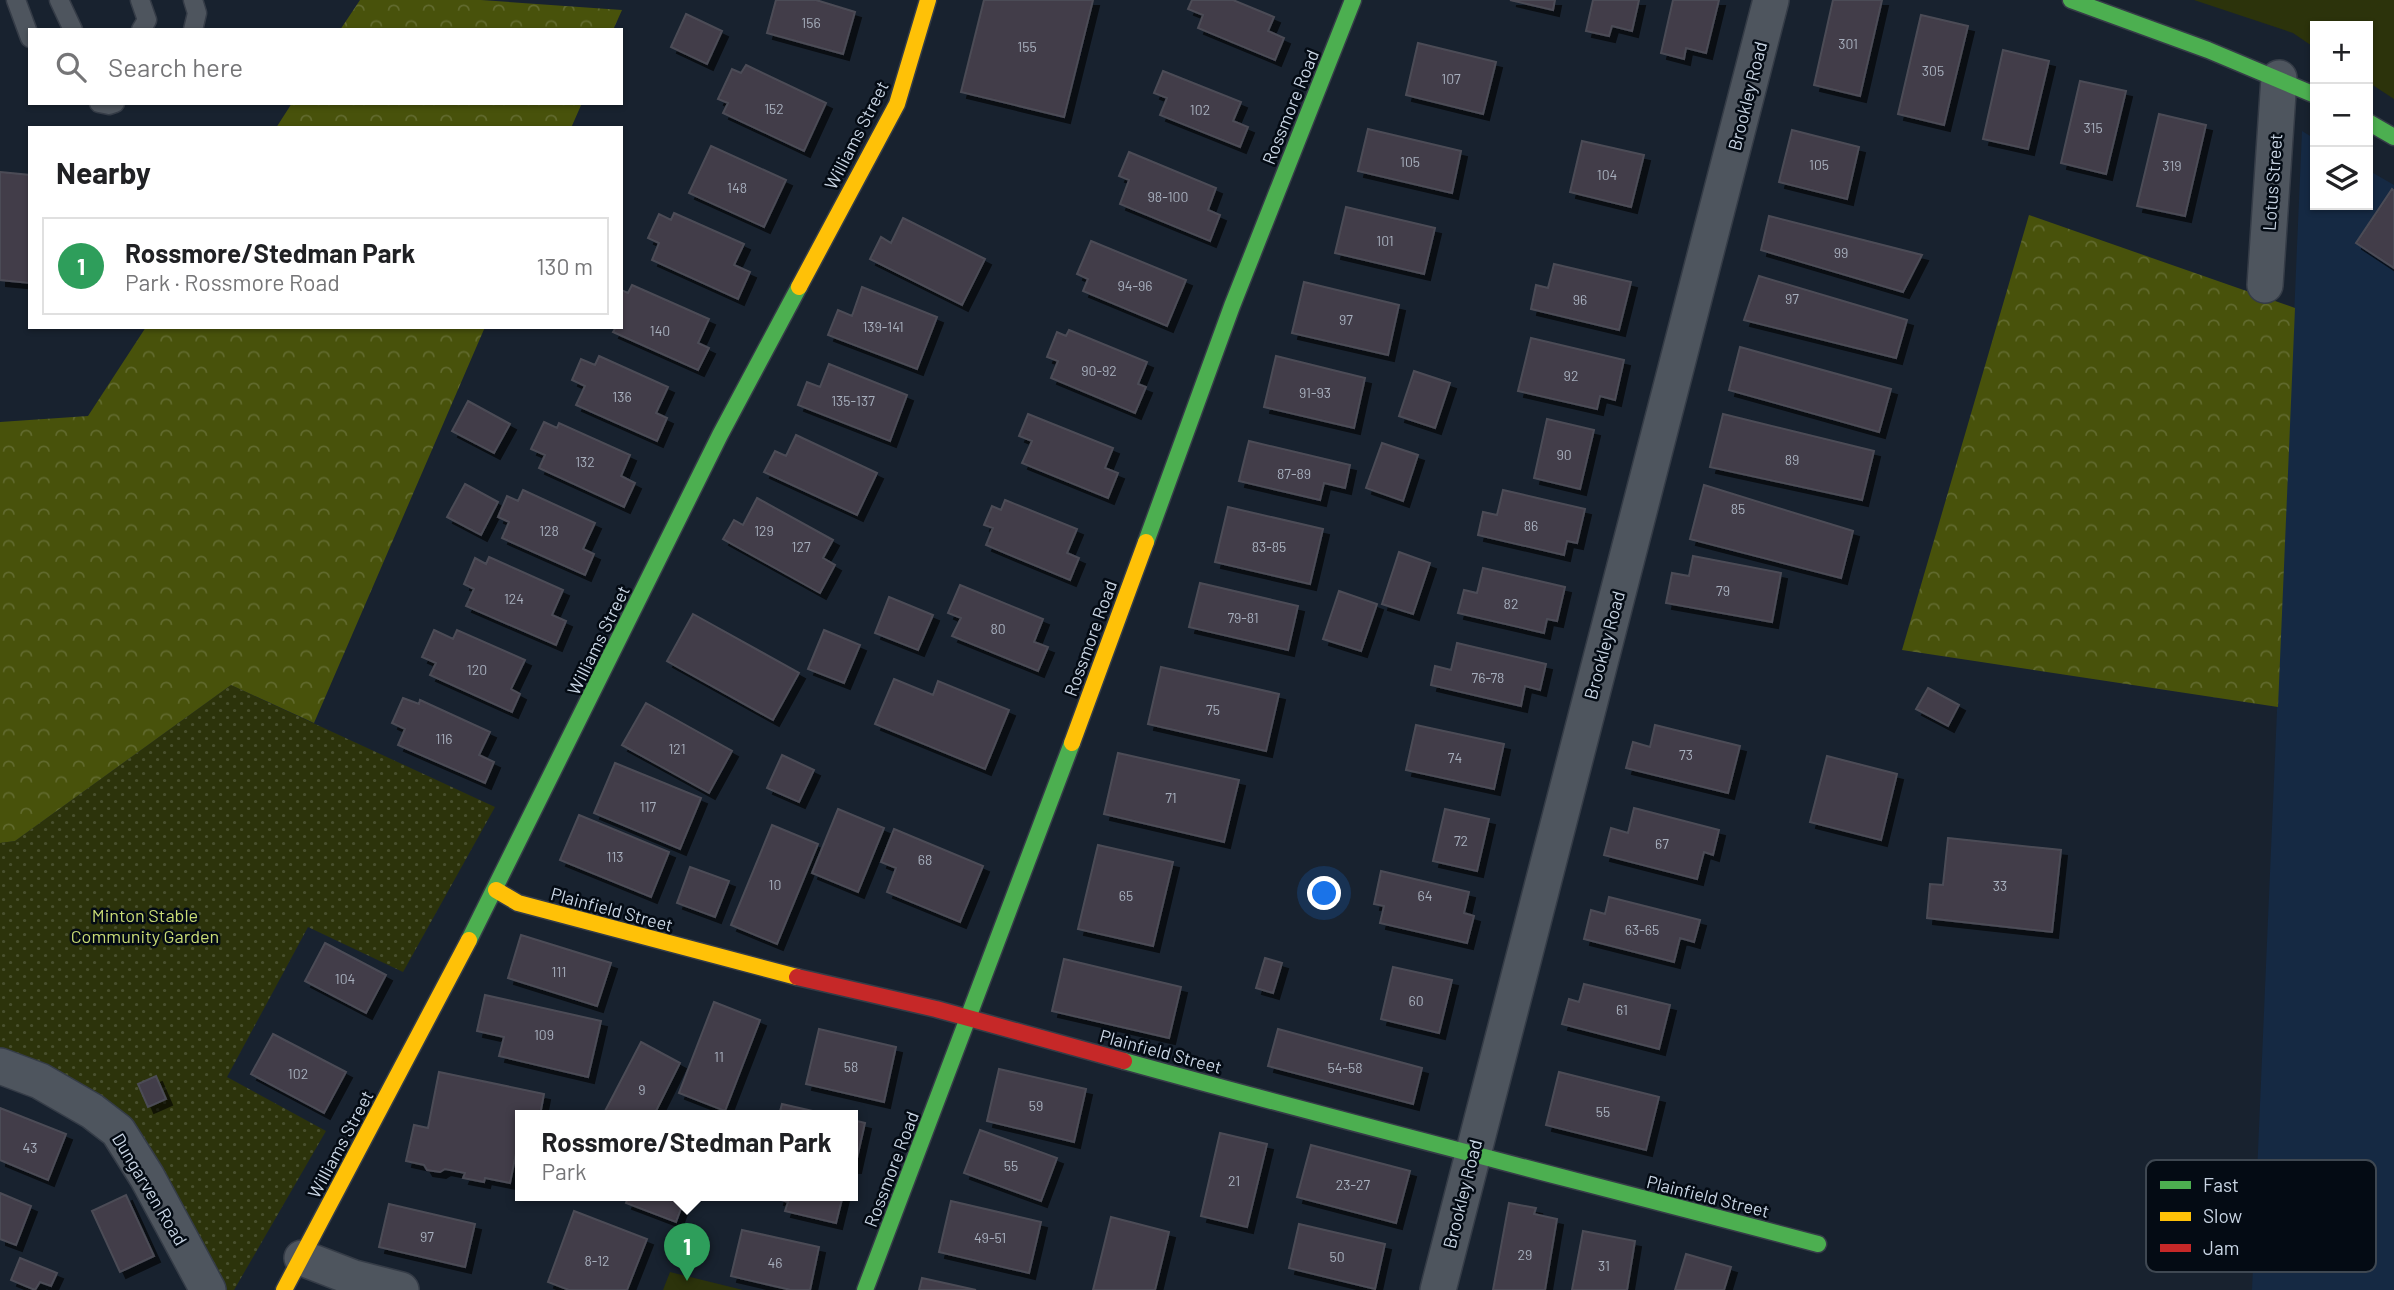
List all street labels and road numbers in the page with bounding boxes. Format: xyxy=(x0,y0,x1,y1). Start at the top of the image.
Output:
street label: Brookley Road xyxy=(1723,39,1771,153)
street label: Rossmore Road xyxy=(1257,46,1323,168)
street label: Williams Street xyxy=(819,77,893,193)
street label: Lotus Street xyxy=(2258,133,2286,231)
street label: Rossmore Road xyxy=(1059,577,1121,699)
street label: Williams Street xyxy=(562,582,634,698)
street label: Brookley Road xyxy=(1579,588,1629,702)
street label: Plainfield Street xyxy=(548,882,676,936)
street label: Plainfield Street xyxy=(1097,1024,1225,1078)
street label: Williams Street xyxy=(302,1086,378,1202)
street label: Rossmore Road xyxy=(859,1108,923,1230)
street label: Dungarven Road xyxy=(108,1129,192,1249)
street label: Brookley Road xyxy=(1438,1137,1486,1251)
street label: Plainfield Street xyxy=(1644,1170,1772,1222)

